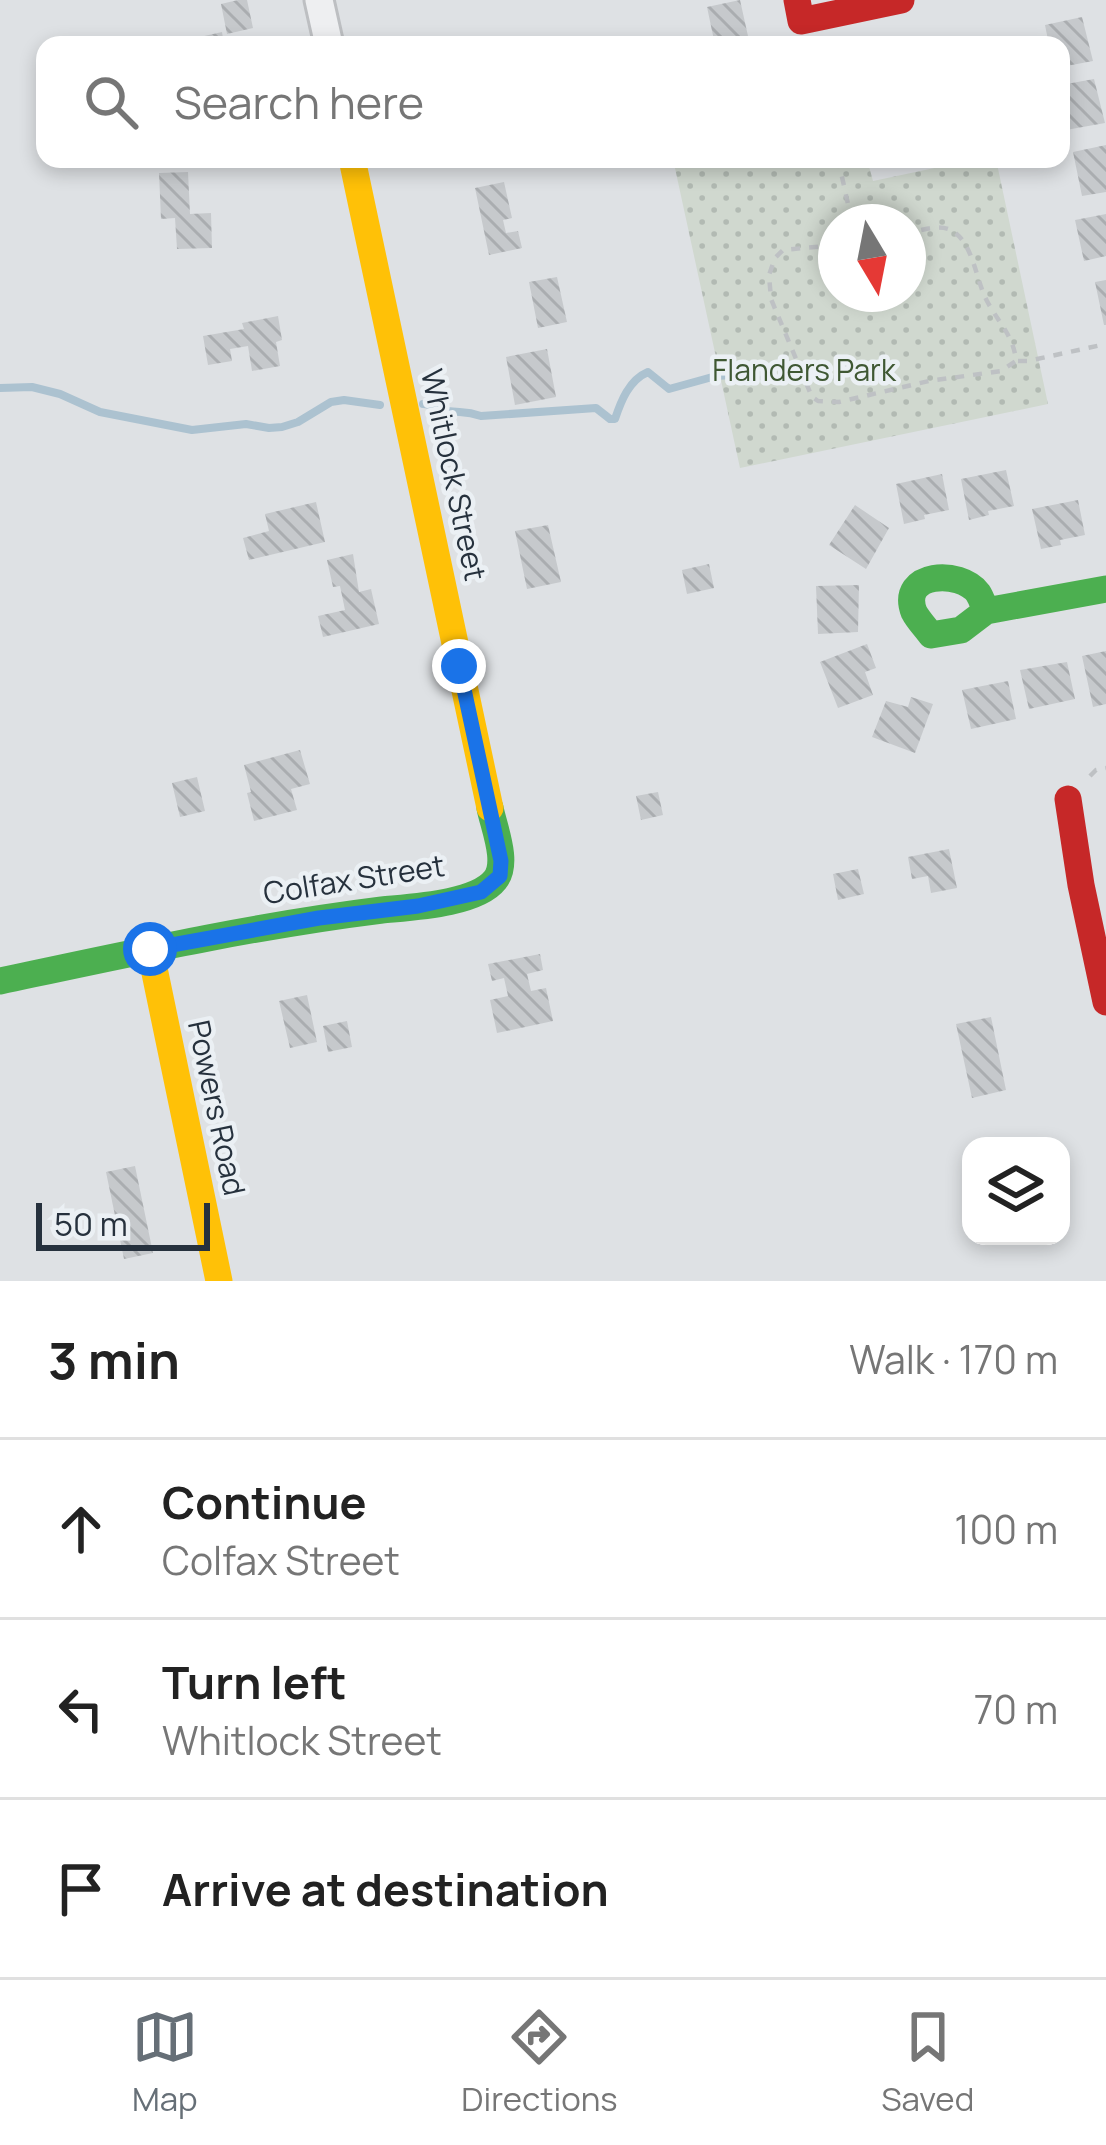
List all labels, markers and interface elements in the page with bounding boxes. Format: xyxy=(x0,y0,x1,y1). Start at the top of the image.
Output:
search box xyxy=(36,36,1070,168)
icon: search xyxy=(78,69,144,135)
text: Search here xyxy=(174,71,424,133)
north arrow xyxy=(818,204,926,312)
park label: Flanders Park xyxy=(712,349,897,390)
street label: Whitlock Street xyxy=(412,365,497,584)
route end xyxy=(432,639,486,693)
street label: Colfax Street xyxy=(260,844,447,913)
route start xyxy=(123,922,177,976)
street label: Powers Road xyxy=(179,1016,256,1199)
map controls xyxy=(962,1137,1070,1245)
button: layers xyxy=(962,1137,1070,1245)
scale bar xyxy=(36,1197,210,1250)
text: 50 m xyxy=(54,1201,128,1246)
text: 3 min xyxy=(48,1325,180,1394)
text: Walk · 170 m xyxy=(849,1332,1058,1386)
text: Continue xyxy=(162,1471,367,1533)
icon: ahead xyxy=(48,1496,114,1562)
text: 100 m xyxy=(954,1502,1058,1556)
text: Colfax Street xyxy=(162,1533,400,1587)
text: Turn left xyxy=(162,1651,347,1713)
icon: left xyxy=(48,1676,114,1742)
text: 70 m xyxy=(974,1682,1058,1736)
text: Whitlock Street xyxy=(162,1713,442,1767)
icon: arrive xyxy=(48,1856,114,1922)
text: Arrive at destination xyxy=(162,1858,609,1920)
tab: Map xyxy=(132,2004,198,2121)
tab: Directions xyxy=(461,2004,618,2121)
tab: Saved xyxy=(881,2004,974,2121)

